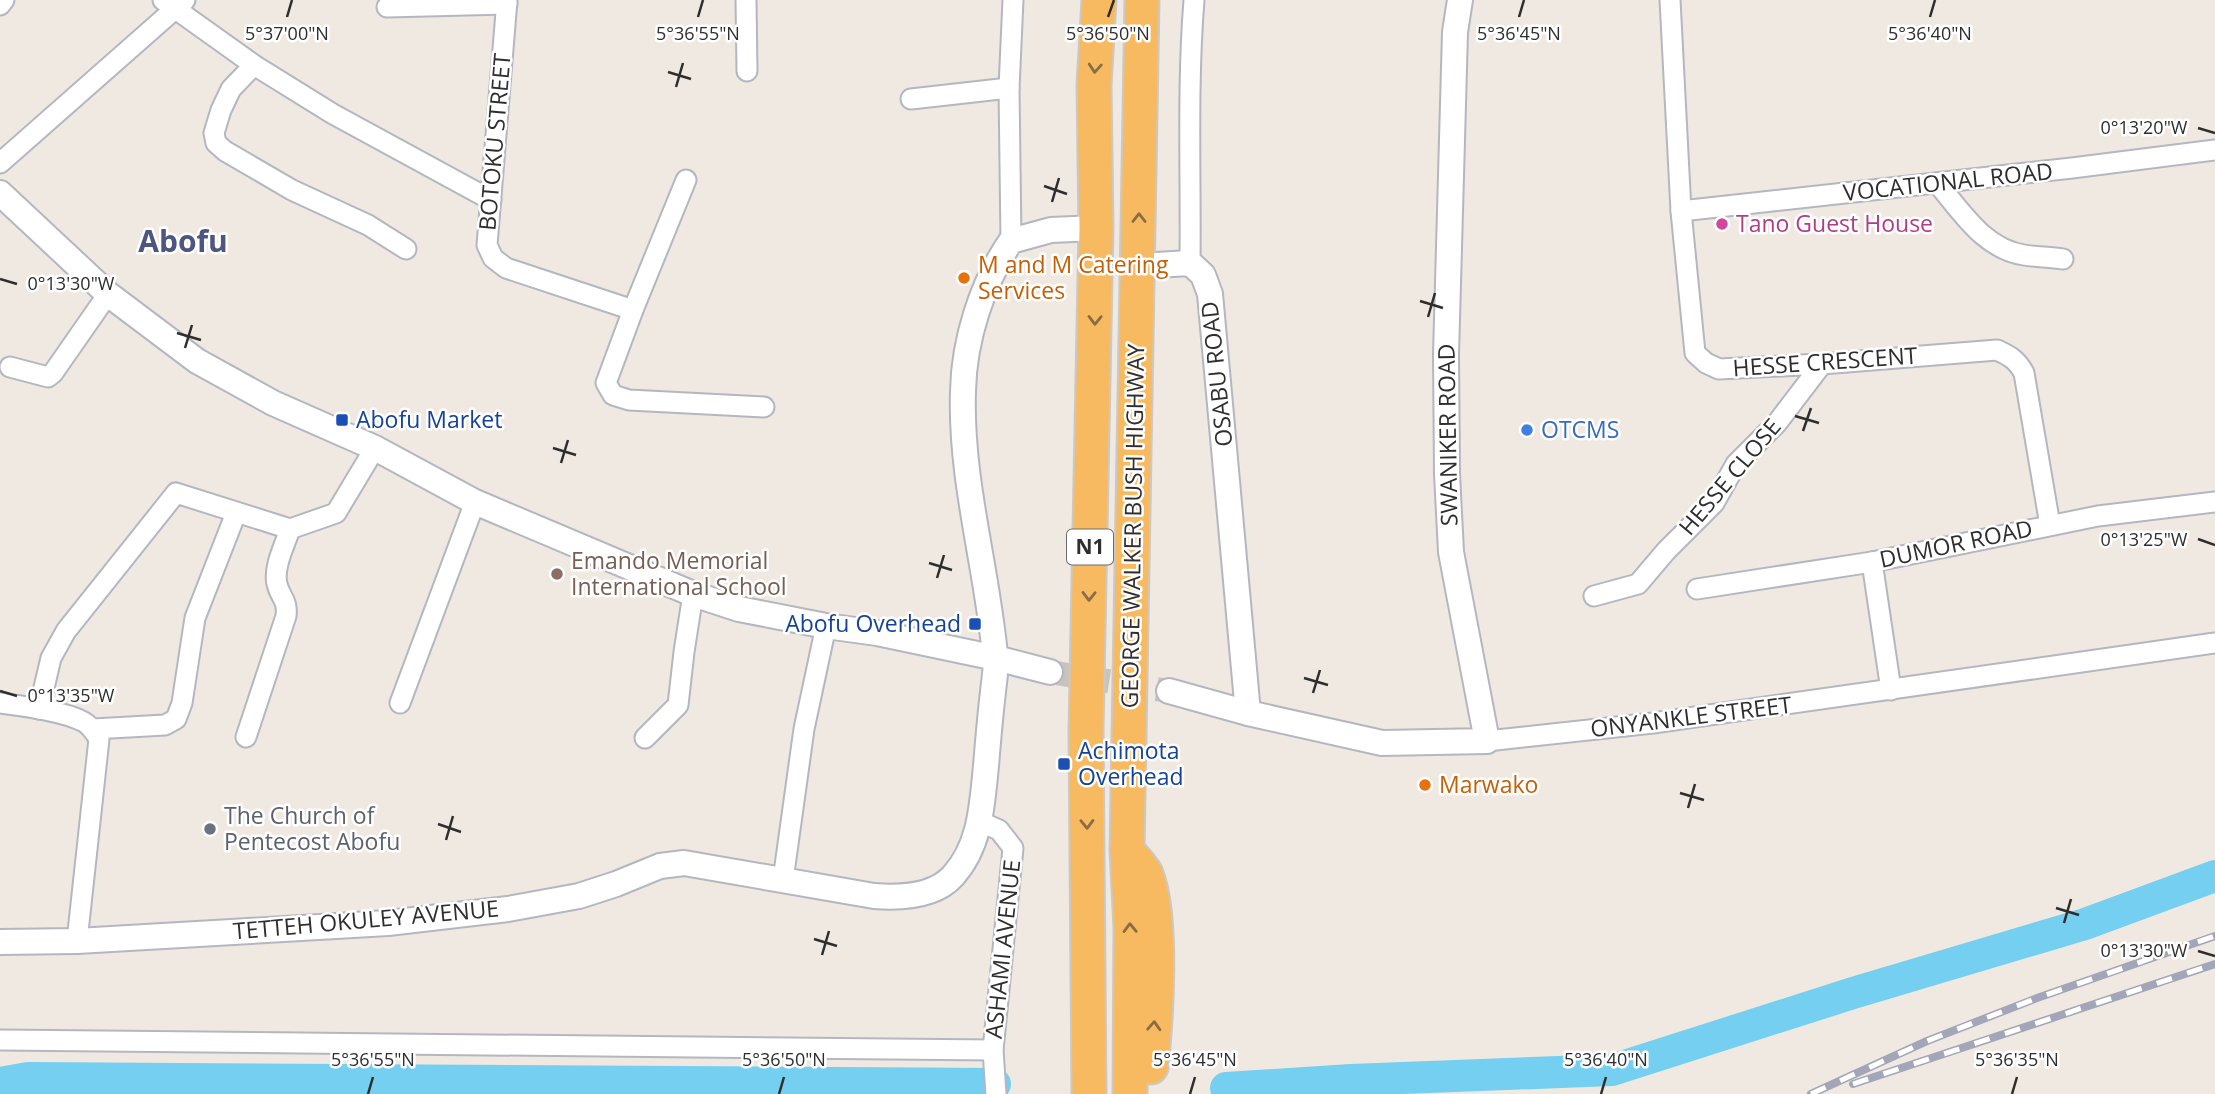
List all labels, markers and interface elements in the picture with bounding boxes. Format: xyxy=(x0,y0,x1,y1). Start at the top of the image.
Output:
text: 5°37'00"N xyxy=(245,21,329,45)
text: 5°36'55"N xyxy=(656,21,740,45)
text: 5°36'50"N xyxy=(1066,21,1150,45)
text: 5°36'45"N xyxy=(1477,21,1561,45)
text: 5°36'40"N xyxy=(1888,21,1972,45)
street label: BOTOKU STREET xyxy=(470,52,518,232)
one-way arrow xyxy=(1087,63,1102,74)
text: 0°13'20"W xyxy=(2101,115,2188,139)
street label: VOCATIONAL ROAD xyxy=(1841,154,2054,208)
place label: Tano Guest House xyxy=(1736,207,1933,239)
one-way arrow xyxy=(1131,212,1147,223)
marker: Tano Guest House xyxy=(1714,216,1730,232)
district label: Abofu xyxy=(138,220,228,261)
place label: M and M Catering Services xyxy=(978,248,1169,306)
marker: M and M Catering Services xyxy=(956,270,972,286)
text: 0°13'30"W xyxy=(28,271,115,295)
street label: OSABU ROAD xyxy=(1192,300,1240,448)
one-way arrow xyxy=(1087,315,1102,326)
street label: HESSE CRESCENT xyxy=(1732,339,1919,383)
street label: GEORGE WALKER BUSH HIGHWAY xyxy=(1113,343,1151,709)
street label: SWANIKER ROAD xyxy=(1429,344,1465,527)
place label: Abofu Market xyxy=(356,403,502,435)
street label: HESSE CLOSE xyxy=(1671,411,1788,542)
marker: Abofu Market xyxy=(334,412,350,428)
place label: OTCMS xyxy=(1541,413,1619,445)
marker: OTCMS xyxy=(1519,422,1535,438)
street label: DUMOR ROAD xyxy=(1876,511,2035,575)
text: 0°13'25"W xyxy=(2101,527,2188,551)
road number: N1 xyxy=(1067,530,1113,564)
place label: Emando Memorial International School xyxy=(571,544,787,602)
marker: Emando Memorial International School xyxy=(549,566,565,582)
one-way arrow xyxy=(1081,592,1097,602)
place label: Abofu Overhead xyxy=(785,607,961,639)
marker: Abofu Overhead xyxy=(967,616,983,632)
text: 0°13'35"W xyxy=(28,683,115,707)
street label: ONYANKLE STREET xyxy=(1588,688,1794,744)
place label: Achimota Overhead xyxy=(1078,734,1184,792)
marker: Achimota Overhead xyxy=(1056,756,1072,772)
place label: Marwako xyxy=(1439,768,1538,800)
marker: Marwako xyxy=(1417,777,1433,793)
place label: The Church of Pentecost Abofu xyxy=(224,799,400,857)
one-way arrow xyxy=(1079,819,1095,830)
marker: The Church of Pentecost Abofu xyxy=(202,821,218,837)
street label: ASHAMI AVENUE xyxy=(977,858,1027,1040)
street label: TETTEH OKULEY AVENUE xyxy=(232,891,500,947)
one-way arrow xyxy=(1123,922,1138,933)
text: 0°13'30"W xyxy=(2101,938,2188,962)
one-way arrow xyxy=(1146,1020,1161,1031)
text: 5°36'55"N xyxy=(331,1047,415,1071)
text: 5°36'50"N xyxy=(742,1047,826,1071)
text: 5°36'45"N xyxy=(1153,1047,1237,1071)
text: 5°36'40"N xyxy=(1564,1047,1648,1071)
text: 5°36'35"N xyxy=(1975,1047,2059,1071)

